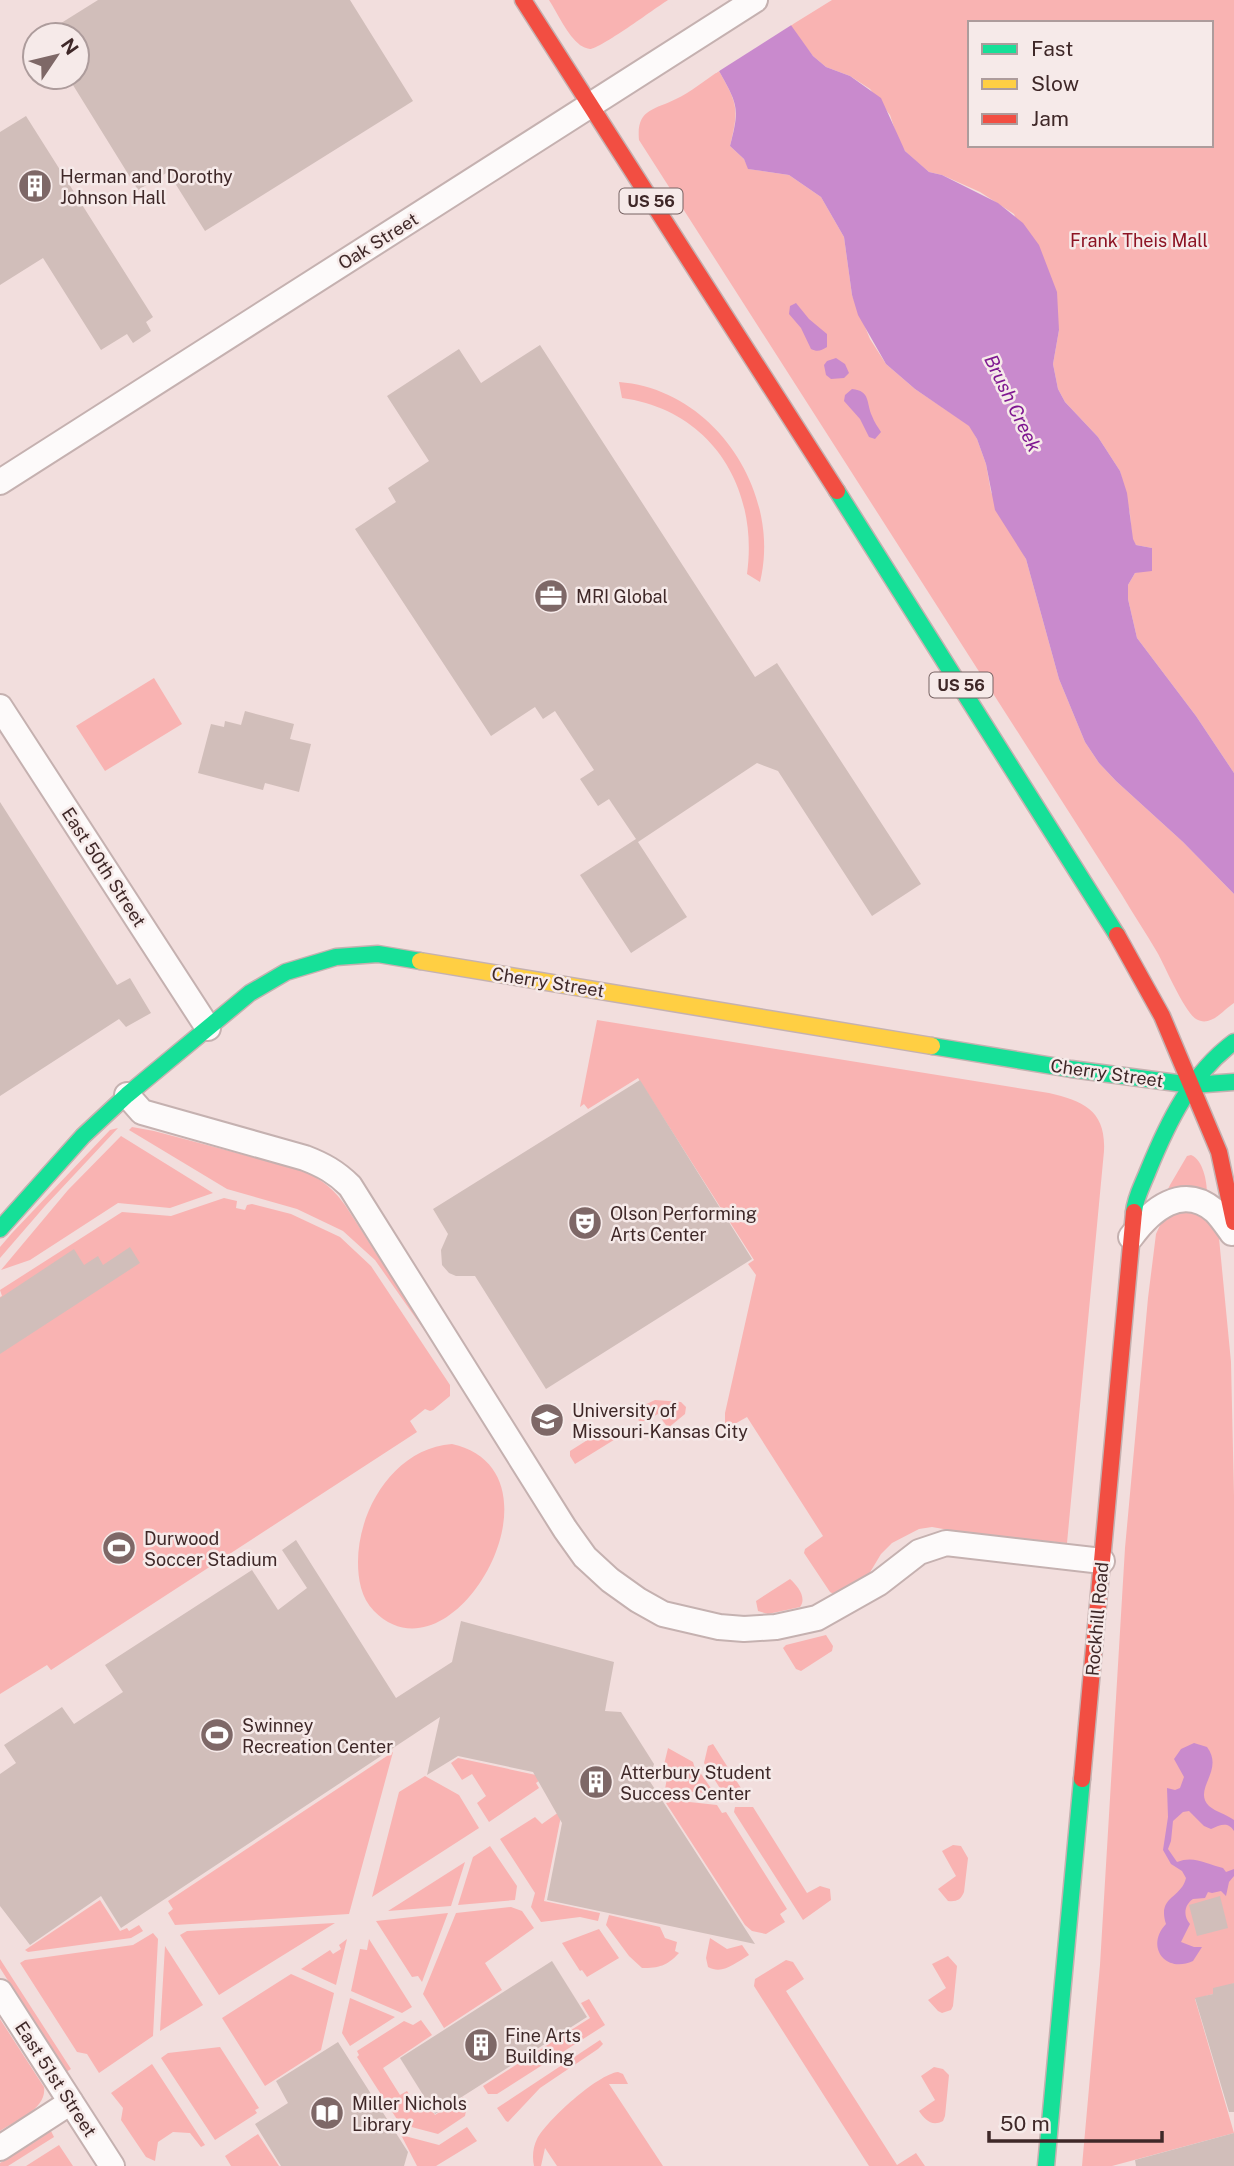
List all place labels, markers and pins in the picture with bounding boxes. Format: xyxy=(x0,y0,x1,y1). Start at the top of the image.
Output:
place label: Herman and Dorothy Johnson Hall xyxy=(60,166,233,208)
building icon: Herman and Dorothy Johnson Hall xyxy=(16,167,54,205)
office icon: MRI Global xyxy=(532,577,570,615)
place label: MRI Global xyxy=(576,586,668,607)
place label: Olson Performing Arts Center xyxy=(610,1203,757,1245)
theatre icon: Olson Performing Arts Center xyxy=(566,1204,604,1242)
place label: University of Missouri-Kansas City xyxy=(572,1400,748,1442)
school or university icon: University of Missouri-Kansas City xyxy=(528,1401,566,1439)
place label: Durwood Soccer Stadium xyxy=(144,1528,277,1570)
sports icon: Durwood Soccer Stadium xyxy=(100,1529,138,1567)
place label: Swinney Recreation Center xyxy=(242,1715,393,1757)
sports icon: Swinney Recreation Center xyxy=(198,1716,236,1754)
place label: Atterbury Student Success Center xyxy=(620,1762,771,1804)
building icon: Atterbury Student Success Center xyxy=(577,1763,615,1801)
place label: Fine Arts Building xyxy=(505,2025,581,2067)
building icon: Fine Arts Building xyxy=(462,2026,500,2064)
place label: Miller Nichols Library xyxy=(352,2093,467,2135)
library icon: Miller Nichols Library xyxy=(308,2094,346,2132)

